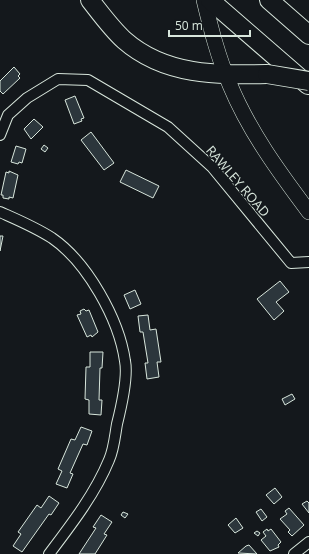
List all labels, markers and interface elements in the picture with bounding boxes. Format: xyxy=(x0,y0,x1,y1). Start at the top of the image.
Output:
scale bar xyxy=(169,12,250,38)
text: 50 m xyxy=(175,17,203,34)
street label: RAWLEY ROAD xyxy=(202,142,274,220)

